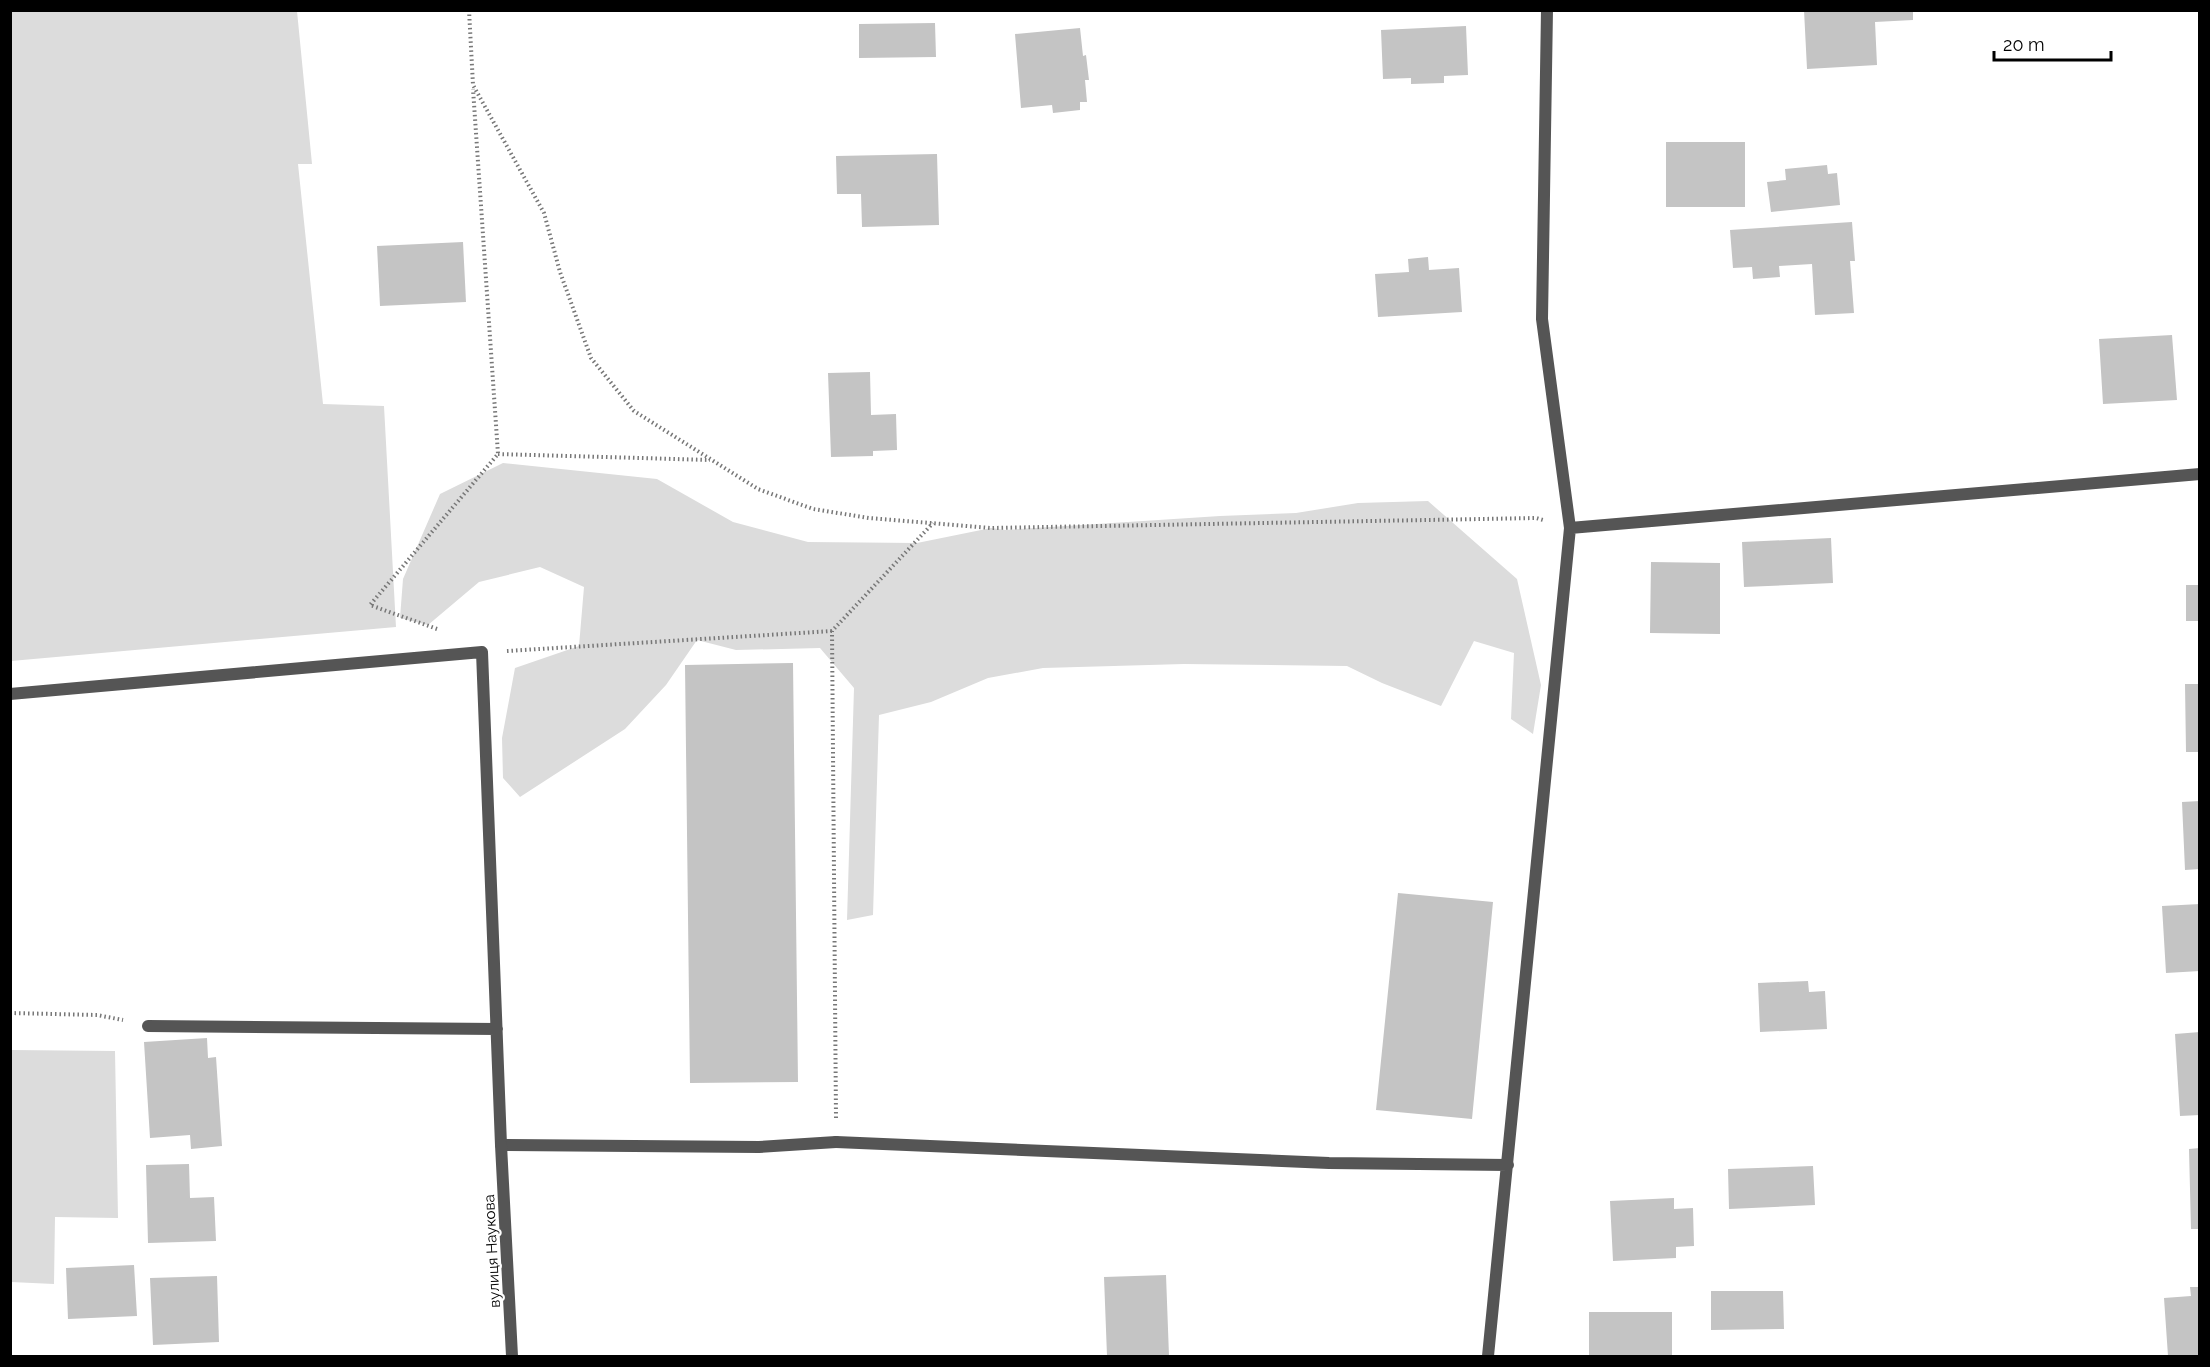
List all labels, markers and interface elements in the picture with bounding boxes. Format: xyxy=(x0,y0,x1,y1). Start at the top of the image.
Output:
scale bar xyxy=(1994,24,2111,62)
text: 20 m xyxy=(2003,34,2045,55)
street label: вулиця Наукова xyxy=(480,1194,504,1308)

